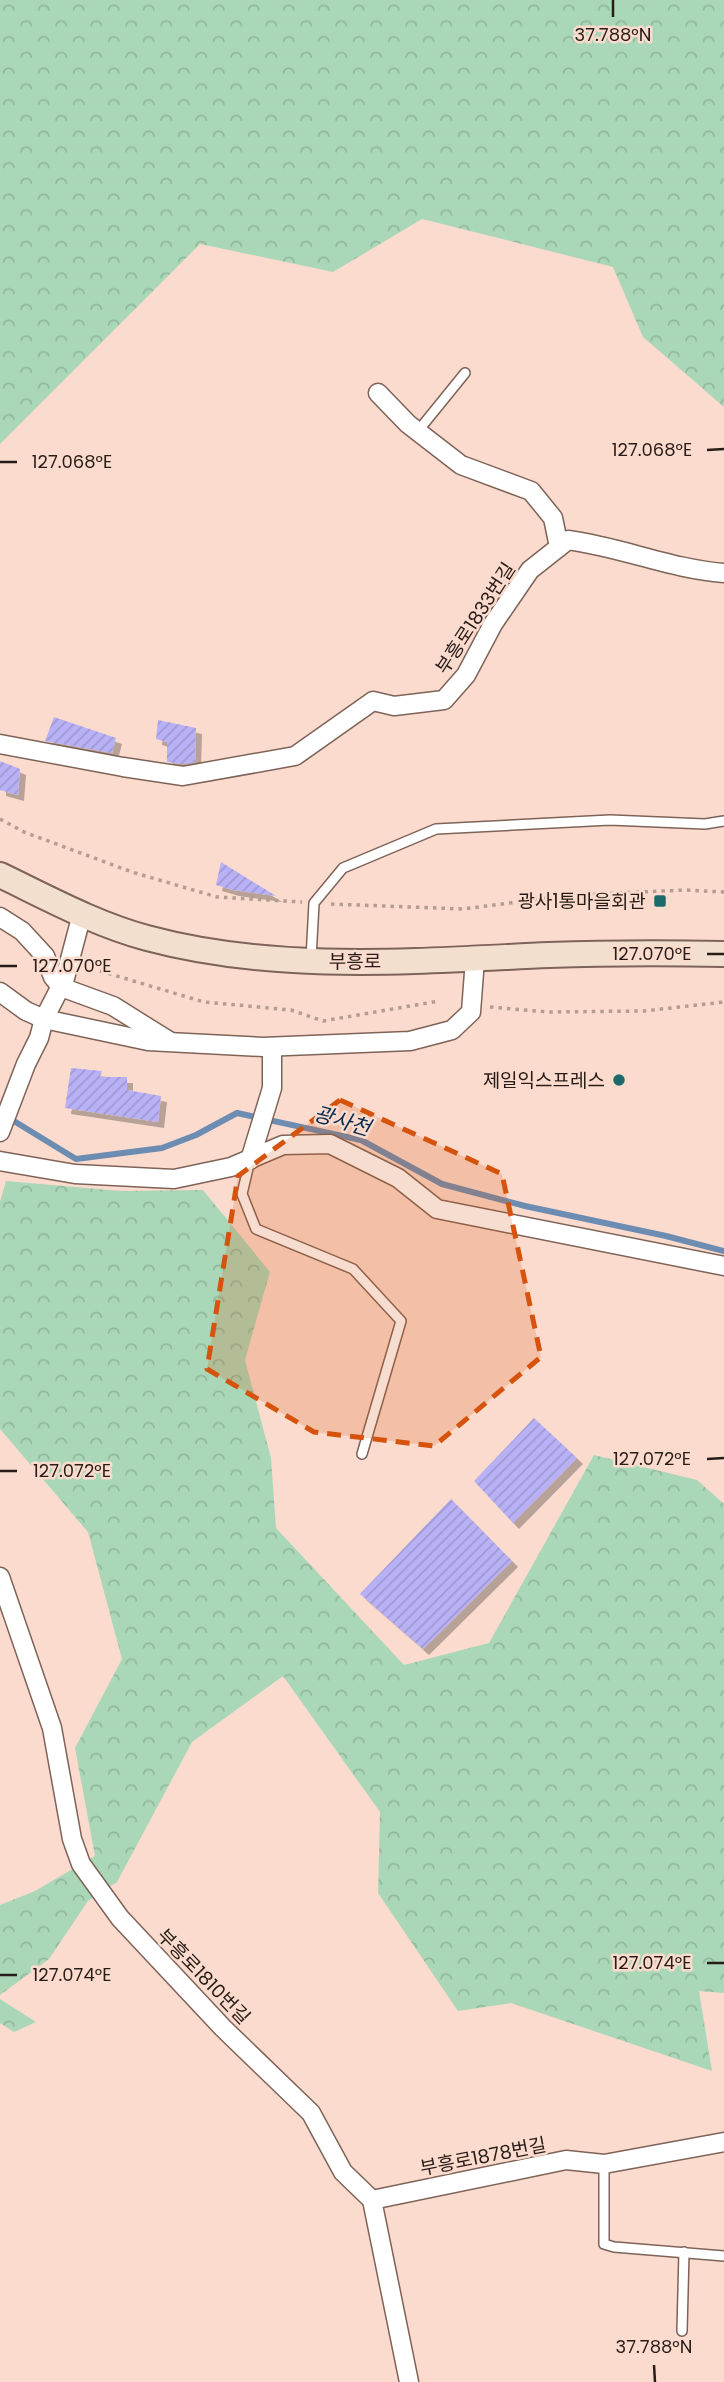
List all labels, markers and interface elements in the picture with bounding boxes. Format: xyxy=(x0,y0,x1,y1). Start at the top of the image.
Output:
text: 37.788°N xyxy=(575,22,651,47)
text: 127.068°E xyxy=(612,437,692,462)
text: 127.068°E xyxy=(32,449,112,474)
street label: 부흥로1833번길 xyxy=(429,557,522,679)
place label: 광사1통마을회관 xyxy=(518,888,646,915)
marker: 광사1통마을회관 xyxy=(652,893,668,909)
text: 127.070°E xyxy=(613,941,691,966)
street label: 부흥로 xyxy=(329,948,381,975)
text: 127.070°E xyxy=(33,953,111,978)
place label: 제일익스프레스 xyxy=(483,1067,605,1094)
marker: 제일익스프레스 xyxy=(611,1072,627,1088)
water label: 광사천 xyxy=(310,1099,377,1143)
text: 127.072°E xyxy=(613,1446,691,1471)
text: 127.072°E xyxy=(33,1458,111,1483)
street label: 부흥로1810번길 xyxy=(151,1923,256,2030)
text: 127.074°E xyxy=(613,1950,691,1975)
text: 127.074°E xyxy=(33,1962,111,1987)
street label: 부흥로1878번길 xyxy=(418,2131,548,2182)
text: 37.788°N xyxy=(616,2334,692,2359)

